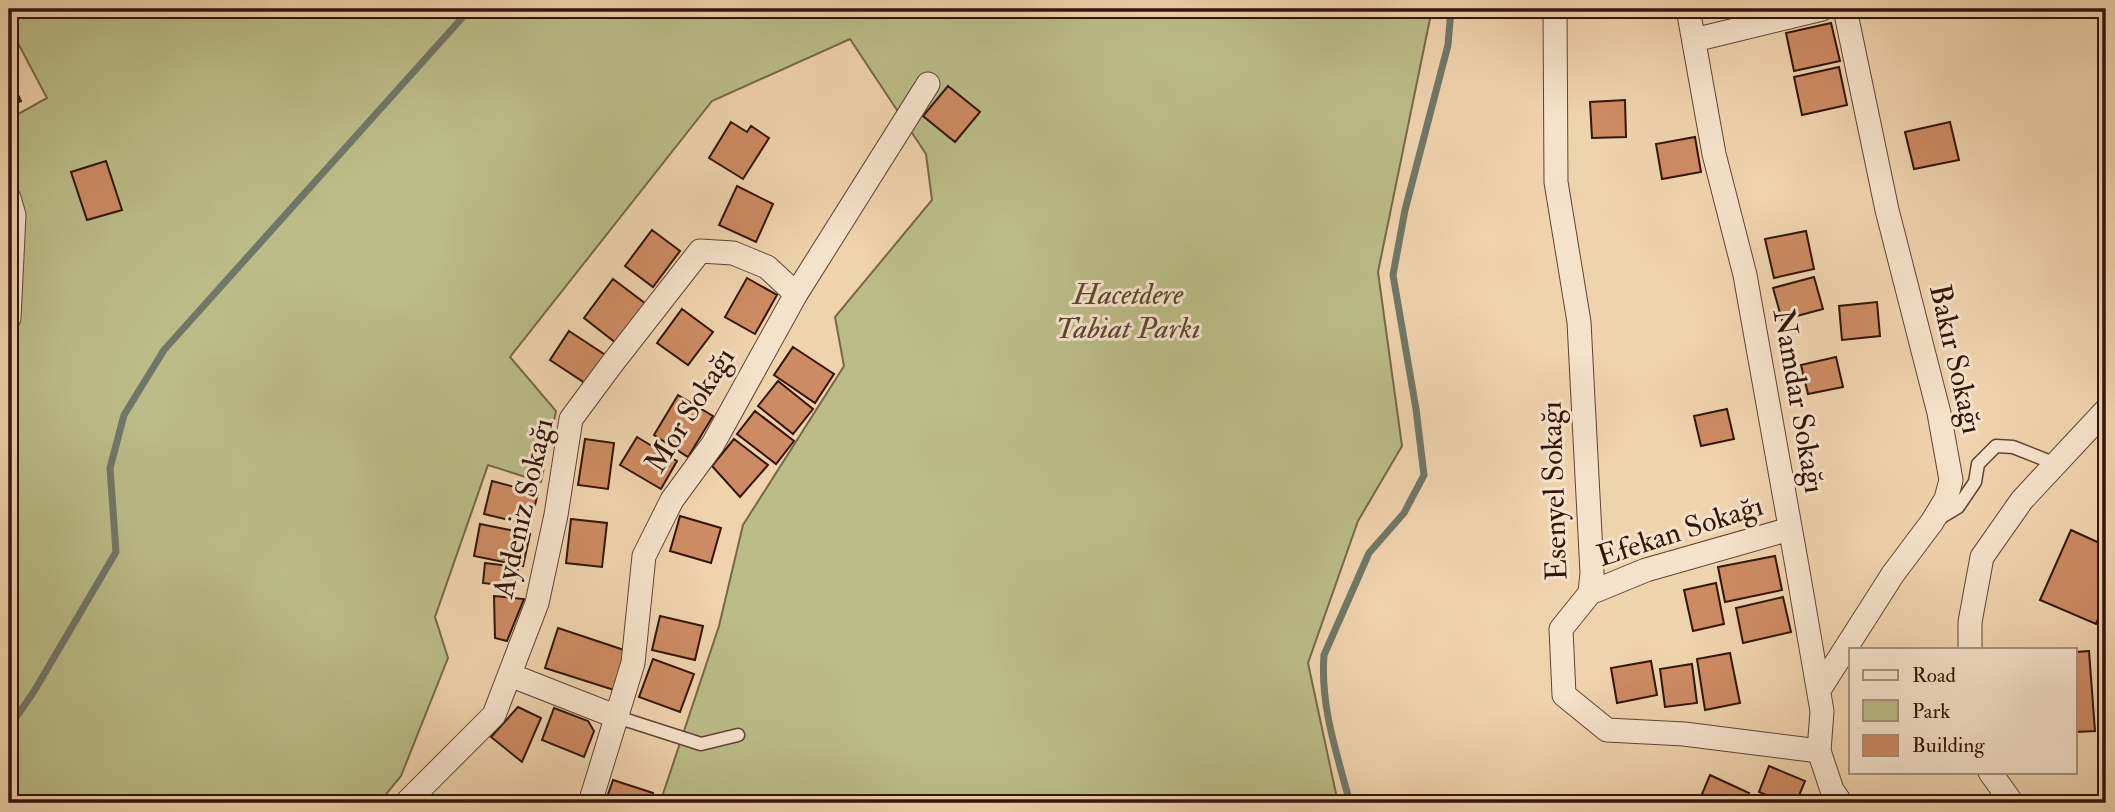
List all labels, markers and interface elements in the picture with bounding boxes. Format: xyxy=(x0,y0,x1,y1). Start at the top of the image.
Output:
park label: Hacetdere Tabiat Parkı xyxy=(1056,276,1200,347)
street label: Bakır Sokağı xyxy=(1921,281,1991,437)
street label: Namdar Sokağı xyxy=(1765,306,1833,496)
street label: Mor Sokağı xyxy=(637,341,743,479)
street label: Esenyel Sokağı xyxy=(1532,401,1576,581)
street label: Aydeniz Sokağı xyxy=(484,415,562,602)
street label: Efekan Sokağı xyxy=(1592,487,1768,575)
legend xyxy=(1849,648,2076,774)
text: Road xyxy=(1912,662,1957,689)
text: Park xyxy=(1912,698,1950,725)
text: Building xyxy=(1912,732,1985,759)

